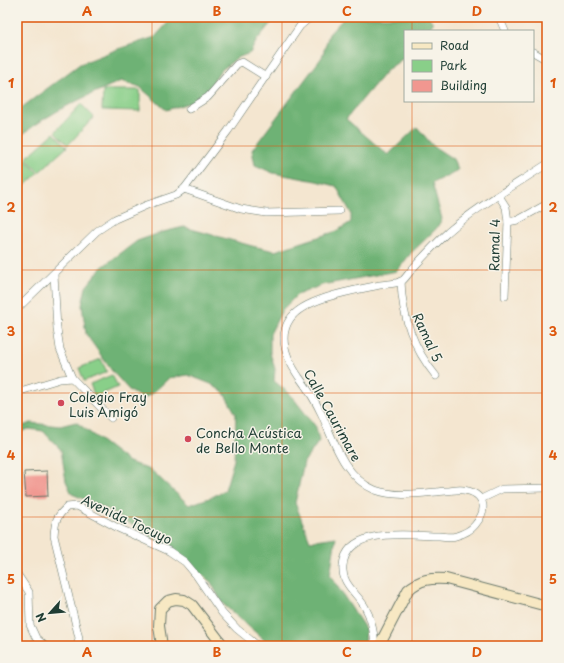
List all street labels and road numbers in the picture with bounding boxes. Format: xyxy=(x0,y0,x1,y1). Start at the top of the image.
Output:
street label: Ramal 4 xyxy=(484,218,504,272)
street label: Ramal 5 xyxy=(408,309,448,365)
street label: Calle Caurimare xyxy=(300,365,366,465)
street label: Avenida Tocuyo xyxy=(78,490,176,548)

